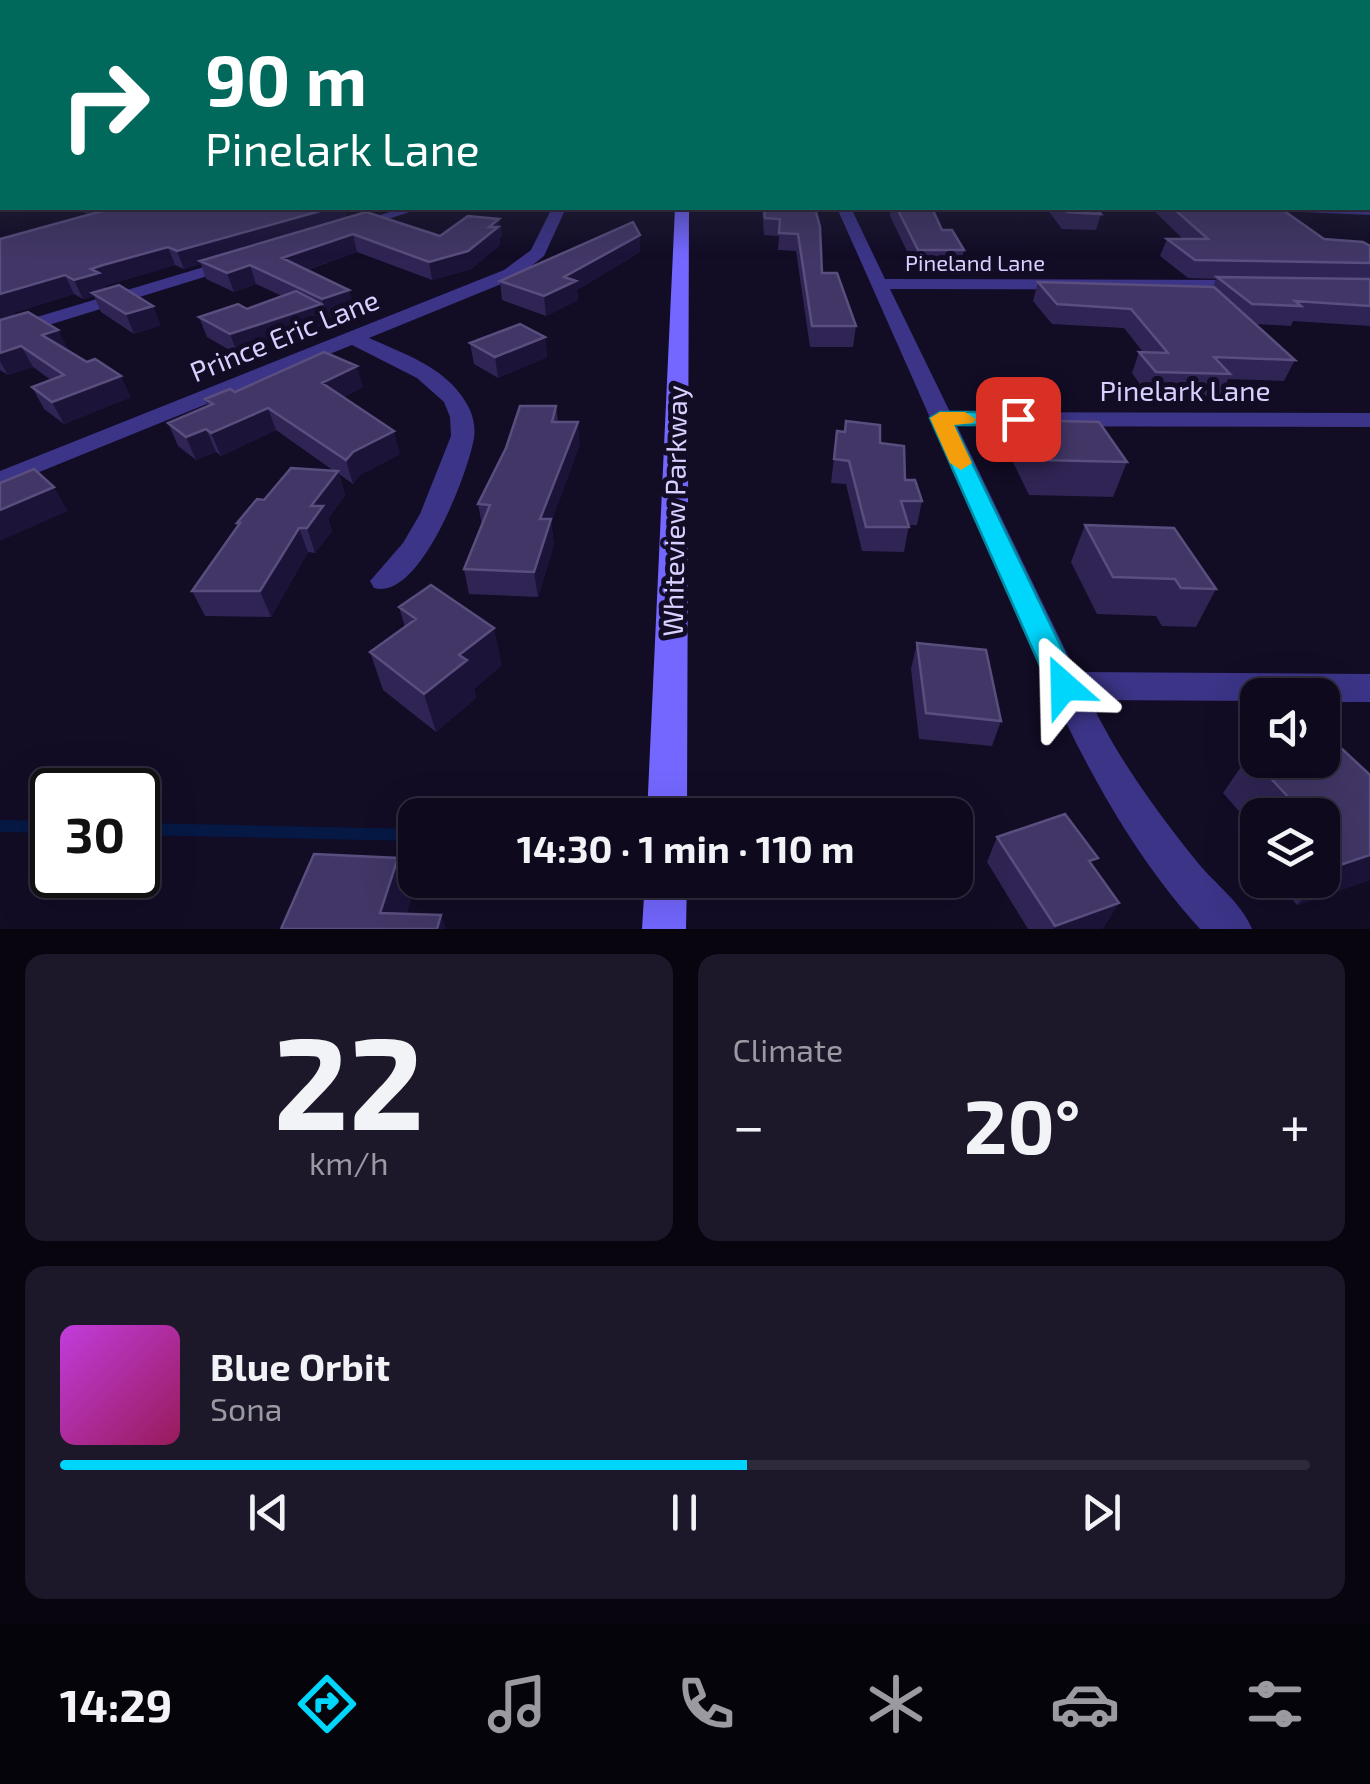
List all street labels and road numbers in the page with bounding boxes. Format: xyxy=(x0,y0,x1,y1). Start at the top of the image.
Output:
street label: Pineland Lane xyxy=(905,249,1045,275)
street label: Prince Eric Lane xyxy=(185,282,383,388)
street label: Pinelark Lane xyxy=(1100,373,1270,407)
street label: Whiteview Parkway xyxy=(655,385,693,637)

